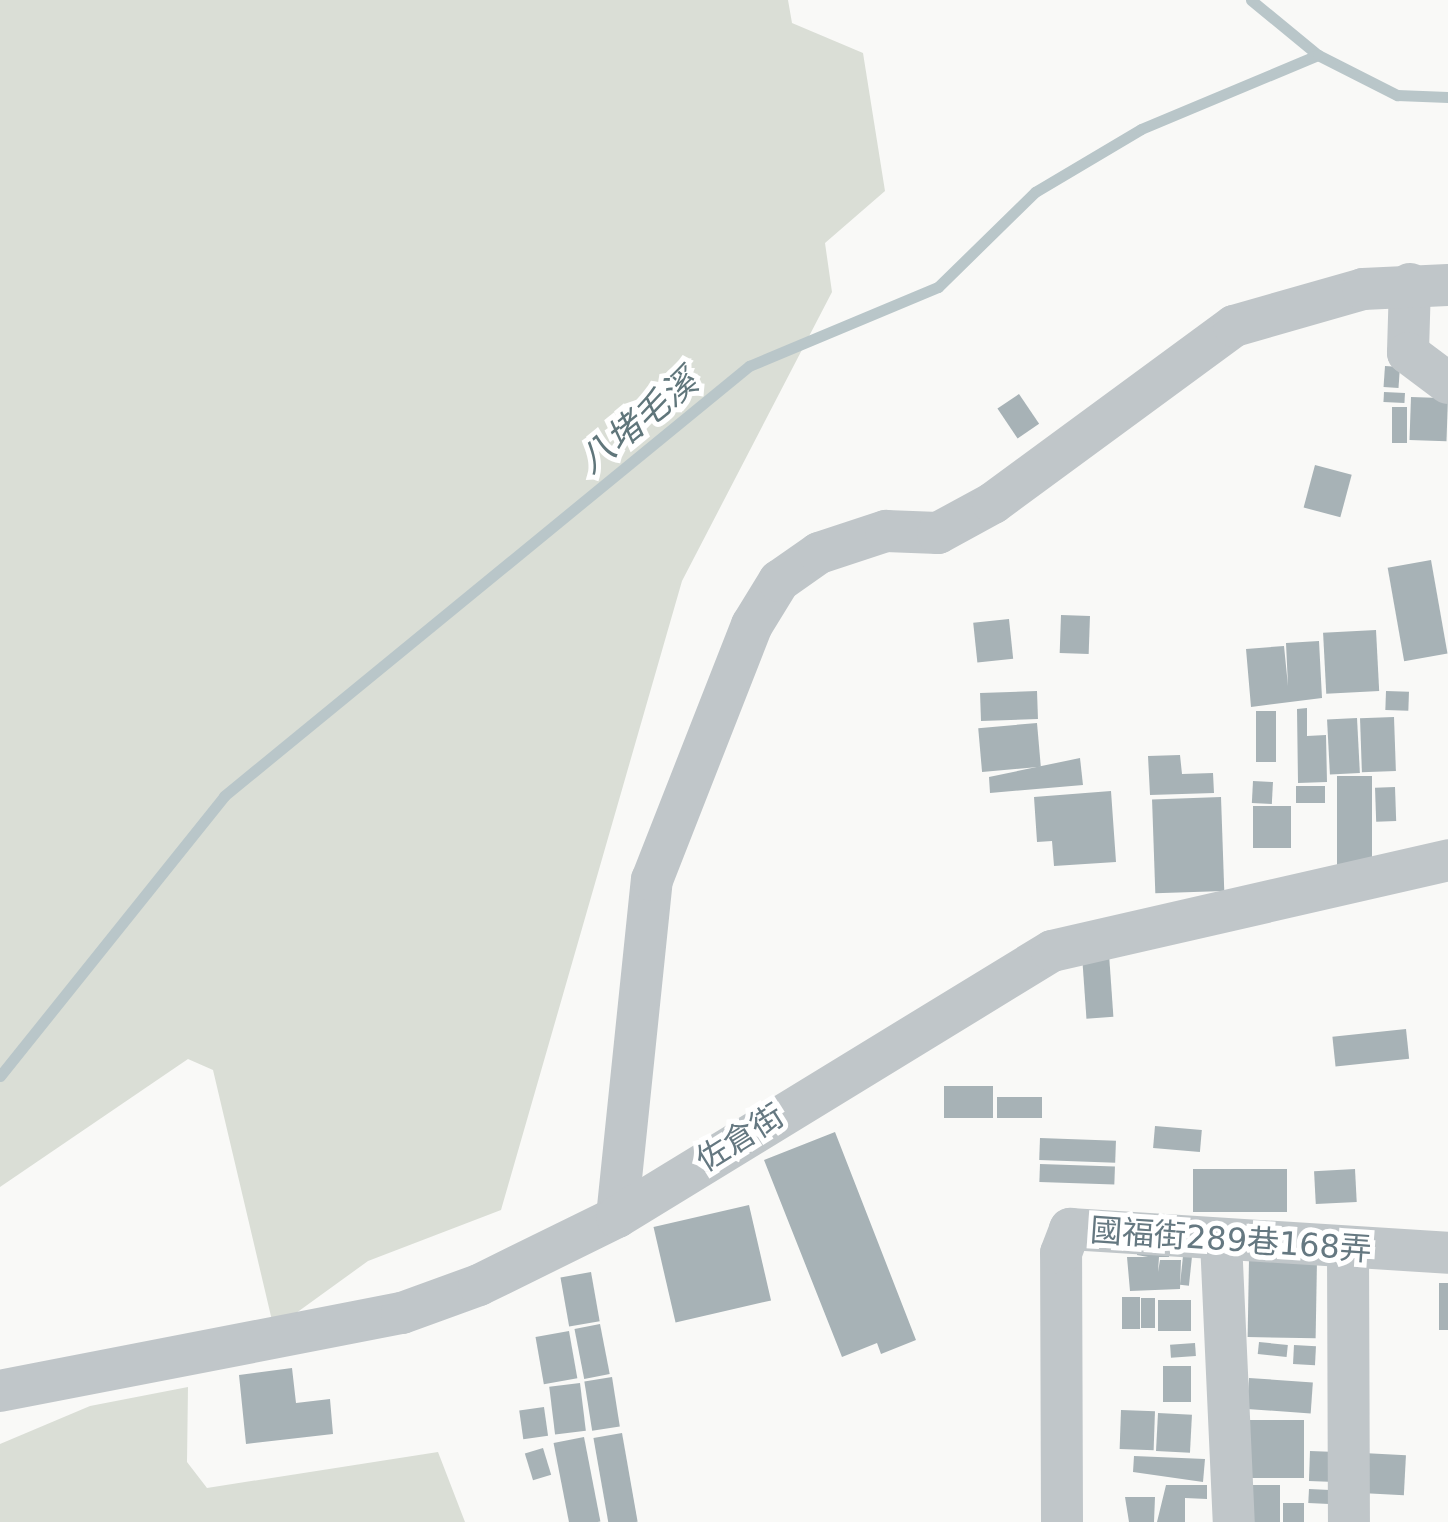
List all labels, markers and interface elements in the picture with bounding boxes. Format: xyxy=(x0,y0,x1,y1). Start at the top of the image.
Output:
water label: 八堵毛溪 xyxy=(570,361,706,481)
street label: 佐倉街 xyxy=(689,1096,791,1180)
street label: 國福街289巷168弄 xyxy=(1089,1211,1373,1269)

